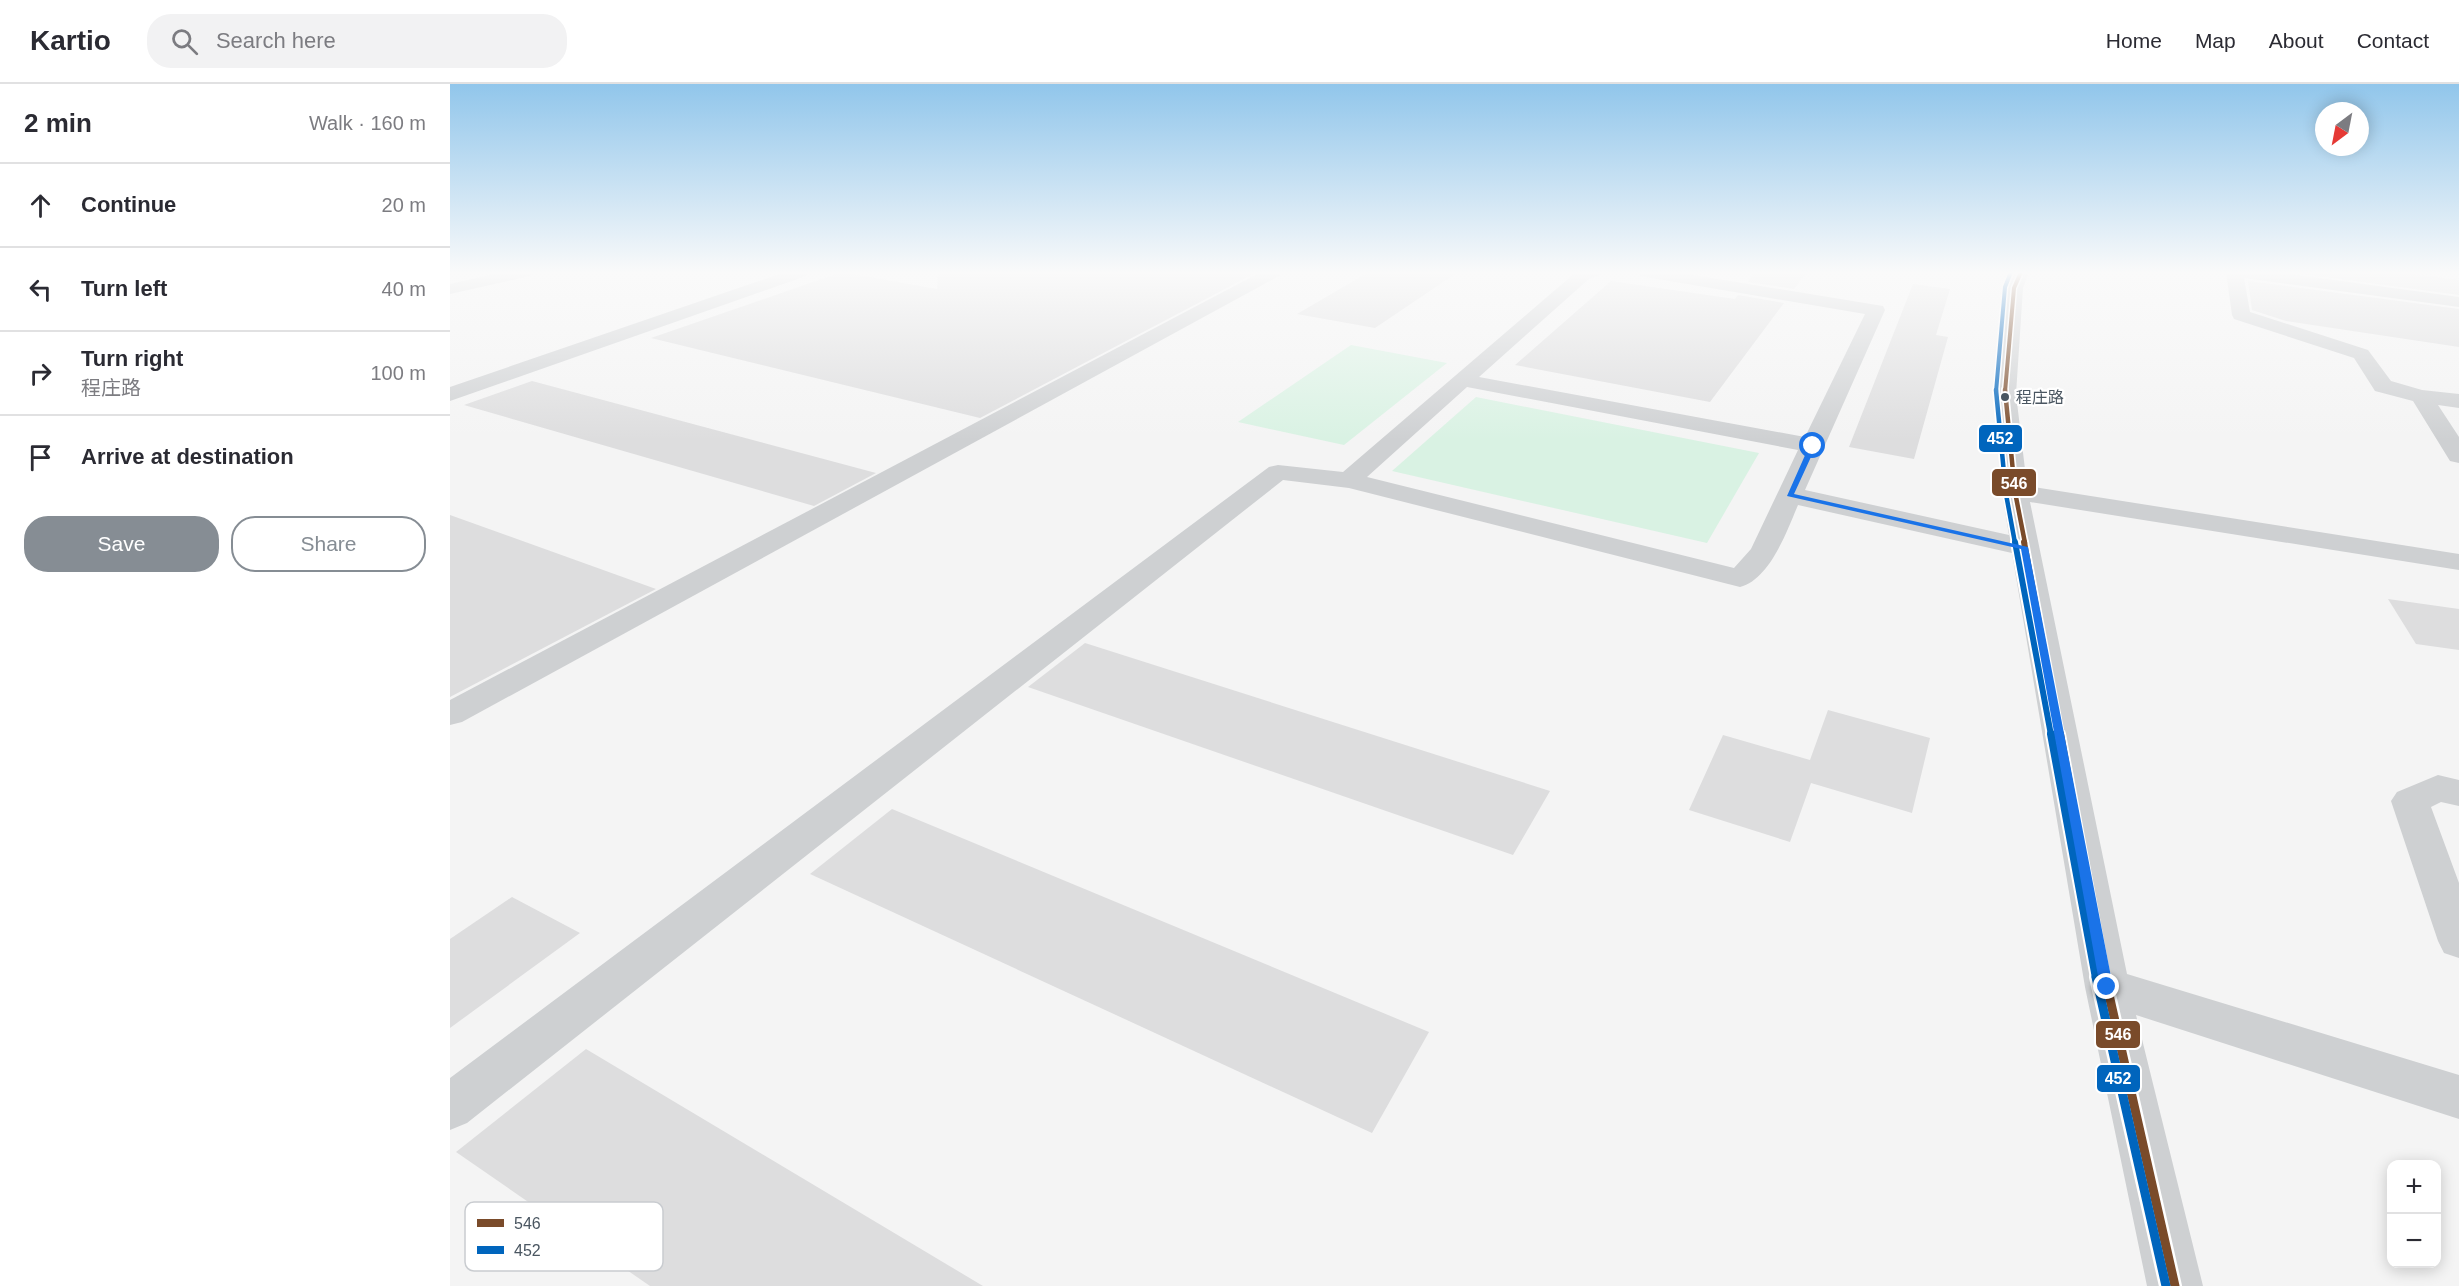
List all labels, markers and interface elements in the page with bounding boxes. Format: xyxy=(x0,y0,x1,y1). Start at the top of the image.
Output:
search box xyxy=(147,14,567,68)
text: Kartio xyxy=(30,25,111,56)
icon: search xyxy=(168,25,201,58)
text: Search here xyxy=(216,28,336,53)
text: Home xyxy=(2106,29,2162,52)
text: Map xyxy=(2195,29,2236,52)
text: About xyxy=(2269,29,2324,52)
text: Contact xyxy=(2357,29,2429,52)
north arrow xyxy=(2315,102,2369,156)
text: 2 min xyxy=(24,108,92,138)
text: Walk · 160 m xyxy=(309,112,426,134)
icon: ahead xyxy=(24,189,57,222)
text: Continue xyxy=(81,192,176,217)
text: 20 m xyxy=(382,194,426,216)
icon: left xyxy=(24,273,57,306)
text: Turn left xyxy=(81,276,167,301)
text: 40 m xyxy=(382,278,426,300)
text: Turn right xyxy=(81,346,183,371)
icon: right xyxy=(24,357,57,390)
text: 100 m xyxy=(370,362,426,384)
text: 程庄路 xyxy=(81,377,141,399)
place label: 程庄路 xyxy=(2016,389,2064,406)
marker: 程庄路 xyxy=(1999,391,2011,403)
line badge: 452 xyxy=(1978,424,2023,453)
text: 452 xyxy=(1987,430,2013,447)
route start xyxy=(1799,432,1825,458)
icon: arrive xyxy=(24,441,57,474)
text: Arrive at destination xyxy=(81,444,294,469)
line badge: 546 xyxy=(1991,468,2037,497)
text: 546 xyxy=(2001,475,2027,492)
button: Save xyxy=(24,516,219,572)
button: Share xyxy=(231,516,426,572)
route end xyxy=(2093,973,2119,999)
line badge: 546 xyxy=(2095,1020,2141,1049)
text: 546 xyxy=(2105,1026,2131,1043)
line badge: 452 xyxy=(2096,1064,2141,1093)
text: 452 xyxy=(2105,1070,2131,1087)
map controls xyxy=(2387,1160,2441,1268)
button: + xyxy=(2387,1160,2441,1214)
legend xyxy=(465,1202,663,1271)
button: − xyxy=(2387,1214,2441,1268)
text: 546 xyxy=(514,1215,541,1232)
text: 452 xyxy=(514,1242,541,1259)

